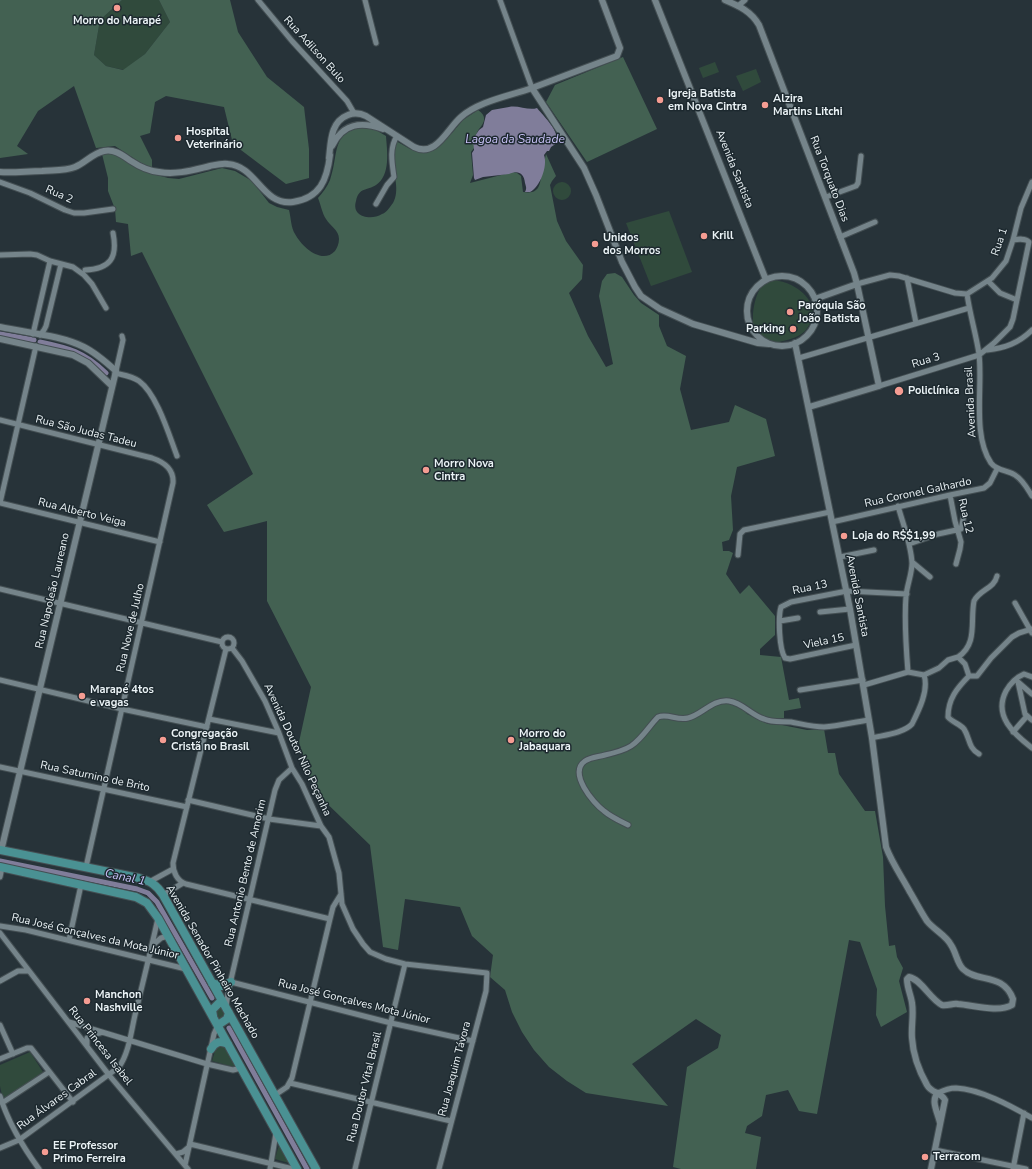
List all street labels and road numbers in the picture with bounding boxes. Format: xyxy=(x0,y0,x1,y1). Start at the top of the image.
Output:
street label: Rua Adilson Bulo xyxy=(280,14,348,86)
street label: Avenida Santista xyxy=(712,128,756,210)
street label: Rua Torquato Dias xyxy=(807,134,851,224)
street label: Rua 2 xyxy=(43,183,75,207)
street label: Rua 1 xyxy=(989,226,1011,258)
street label: Rua 3 xyxy=(910,350,942,372)
street label: Avenida Brasil xyxy=(963,366,979,438)
street label: Rua São Judas Tadeu xyxy=(34,413,138,451)
street label: Rua Coronel Galhardo xyxy=(863,475,973,511)
street label: Rua Alberto Veiga xyxy=(37,496,127,530)
street label: Rua 12 xyxy=(955,497,975,535)
street label: Rua Napoleão Laureano xyxy=(33,532,73,650)
street label: Avenida Santista xyxy=(843,554,871,638)
street label: Rua 13 xyxy=(791,578,829,598)
street label: Rua Nove de Julho xyxy=(114,582,148,674)
street label: Viela 15 xyxy=(803,631,845,653)
street label: Avenida Doutor Nilo Peçanha xyxy=(260,682,334,818)
street label: Rua Saturnino de Brito xyxy=(39,759,151,795)
street label: Rua Antonio Bento de Amorim xyxy=(223,798,269,948)
street label: Avenida Senador Pinheiro Machado xyxy=(162,883,262,1041)
street label: Rua José Gonçalves da Mota Júnior xyxy=(10,911,180,963)
street label: Rua José Gonçalves Mota Júnior xyxy=(277,977,431,1027)
street label: Rua Princesa Isabel xyxy=(65,1004,135,1088)
street label: Rua Joaquim Távora xyxy=(436,1020,474,1118)
street label: Rua Doutor Vital Brasil xyxy=(345,1030,385,1144)
street label: Rua Álvares Cabral xyxy=(15,1067,99,1133)

